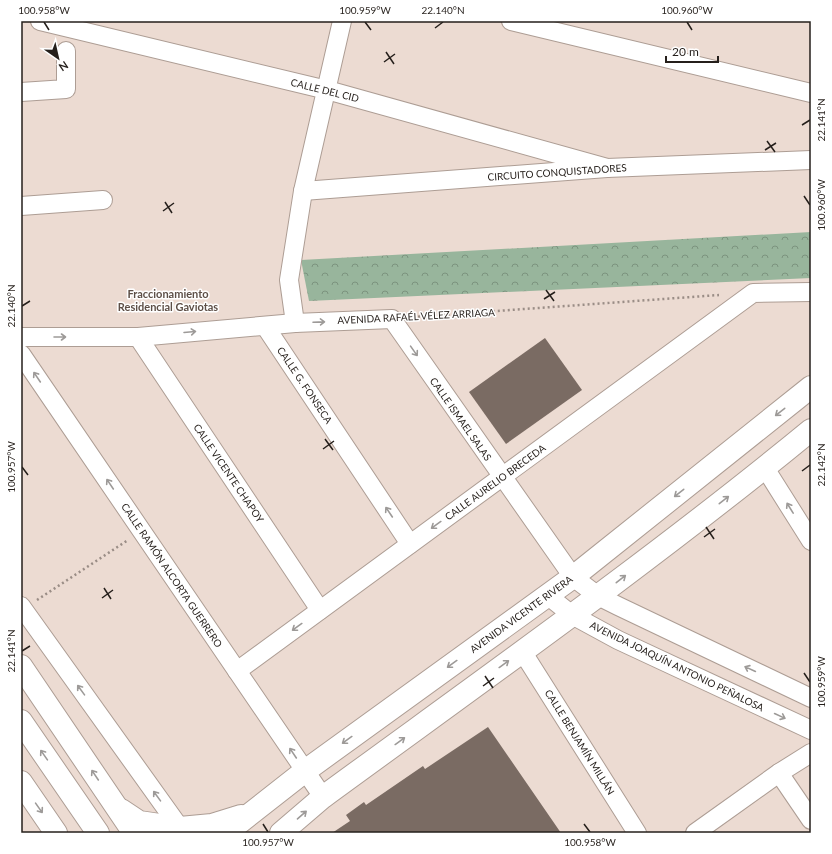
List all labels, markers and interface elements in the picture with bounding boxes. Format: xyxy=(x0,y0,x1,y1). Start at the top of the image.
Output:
text: 100.958°W xyxy=(18,4,70,16)
text: 100.959°W xyxy=(339,4,391,16)
text: 22.140°N xyxy=(421,4,465,16)
text: 100.960°W xyxy=(661,4,713,16)
north arrow xyxy=(38,38,78,78)
scale bar xyxy=(666,38,718,64)
text: 20 m xyxy=(672,44,699,59)
text: N xyxy=(57,59,71,74)
street label: CALLE DEL CID xyxy=(290,76,361,104)
text: 22.141°N xyxy=(815,98,827,142)
street label: CIRCUITO CONQUISTADORES xyxy=(487,161,627,183)
text: 100.960°W xyxy=(815,179,827,231)
text: 22.140°N xyxy=(5,284,17,328)
district label: Fraccionamiento Residencial Gaviotas xyxy=(118,287,218,313)
street label: AVENIDA RAFAÉL VÉLEZ ARRIAGA xyxy=(337,306,495,326)
one-way arrow xyxy=(312,318,325,325)
one-way arrow xyxy=(183,329,196,336)
one-way arrow xyxy=(53,333,66,341)
street label: CALLE G. FONSECA xyxy=(275,344,335,426)
one-way arrow xyxy=(410,345,418,356)
one-way arrow xyxy=(33,371,41,382)
street label: CALLE ISMAEL SALAS xyxy=(428,375,494,463)
one-way arrow xyxy=(775,407,786,416)
street label: CALLE VICENTE CHAPOY xyxy=(191,421,267,525)
text: 100.957°W xyxy=(5,441,17,493)
street label: CALLE AURELIO BRECEDA xyxy=(442,441,548,522)
text: 22.142°N xyxy=(815,443,827,487)
one-way arrow xyxy=(106,479,114,490)
one-way arrow xyxy=(673,488,684,497)
one-way arrow xyxy=(718,495,729,504)
street label: CALLE RAMÓN ALCORTA GUERRERO xyxy=(119,501,225,649)
one-way arrow xyxy=(786,503,794,514)
one-way arrow xyxy=(385,507,393,518)
one-way arrow xyxy=(431,521,442,529)
street label: AVENIDA VICENTE RIVERA xyxy=(467,573,575,655)
one-way arrow xyxy=(615,575,626,583)
street label: AVENIDA JOAQUÍN ANTONIO PEÑALOSA xyxy=(588,619,766,714)
one-way arrow xyxy=(292,623,303,631)
text: 22.141°N xyxy=(5,629,17,673)
text: 100.959°W xyxy=(815,656,827,708)
one-way arrow xyxy=(447,660,458,668)
one-way arrow xyxy=(499,660,510,668)
one-way arrow xyxy=(745,665,757,672)
one-way arrow xyxy=(77,685,86,696)
street label: CALLE BENJAMÍN MILLÁN xyxy=(543,687,617,797)
one-way arrow xyxy=(773,713,785,720)
one-way arrow xyxy=(342,736,353,744)
one-way arrow xyxy=(394,737,405,745)
one-way arrow xyxy=(289,748,297,759)
one-way arrow xyxy=(40,750,48,761)
one-way arrow xyxy=(91,770,99,781)
one-way arrow xyxy=(153,791,161,802)
one-way arrow xyxy=(35,802,43,813)
one-way arrow xyxy=(297,811,308,820)
text: 100.957°W xyxy=(242,836,294,848)
text: 100.958°W xyxy=(564,836,616,848)

